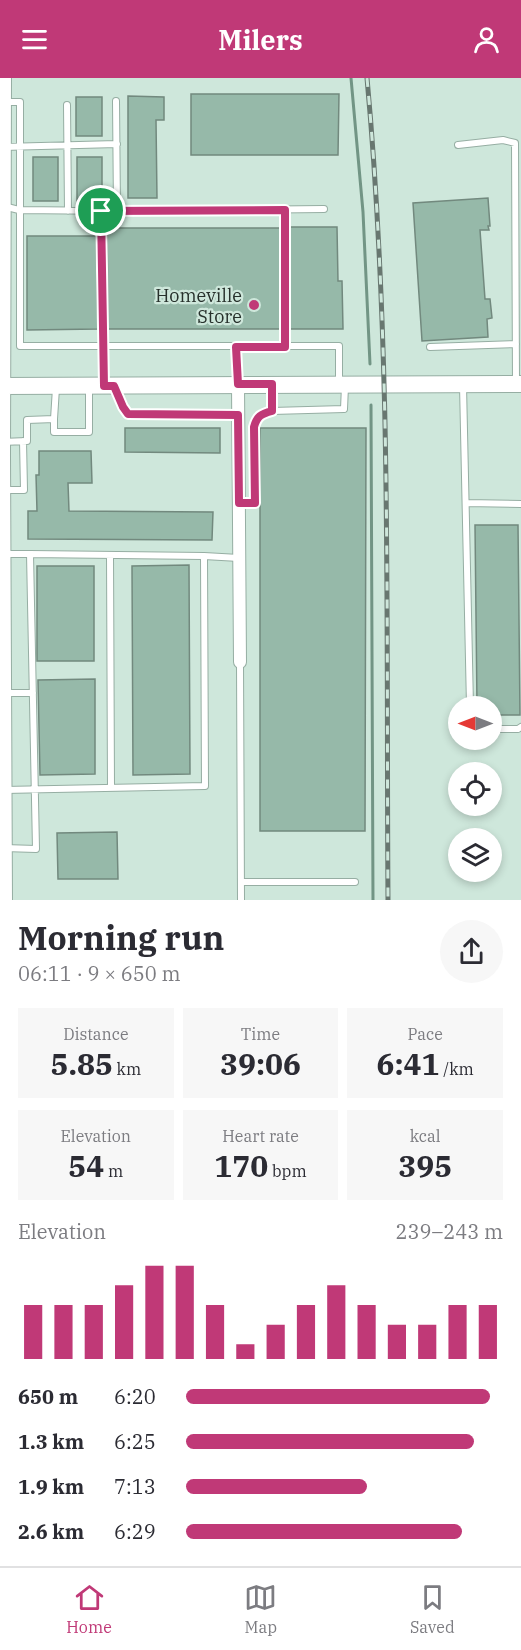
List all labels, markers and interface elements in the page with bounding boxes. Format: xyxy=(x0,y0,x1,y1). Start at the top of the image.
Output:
text: Milers xyxy=(218,22,303,57)
icon: menu xyxy=(18,23,51,56)
icon: person xyxy=(470,23,503,56)
pin xyxy=(75,185,126,236)
icon: arrive xyxy=(84,194,117,227)
place label: Homeville Store xyxy=(155,284,242,328)
marker: Homeville Store xyxy=(247,298,261,312)
north arrow xyxy=(448,696,502,750)
map controls xyxy=(448,696,502,882)
button: locate xyxy=(448,762,502,816)
button: layers xyxy=(448,828,502,882)
text: Morning run xyxy=(18,916,224,959)
button: share xyxy=(440,920,503,983)
text: 06:11 · 9 × 650 m xyxy=(18,960,181,987)
text: Distance xyxy=(63,1024,128,1044)
text: Time xyxy=(241,1024,280,1044)
text: Pace xyxy=(408,1024,443,1044)
text: 5.85 xyxy=(50,1044,113,1083)
text: 39:06 xyxy=(220,1044,301,1083)
text: 6:41 xyxy=(377,1044,440,1083)
text: km xyxy=(113,1059,141,1079)
text: /km xyxy=(440,1059,474,1079)
text: Elevation xyxy=(61,1126,131,1146)
text: Heart rate xyxy=(222,1126,299,1146)
text: kcal xyxy=(410,1126,441,1146)
text: 54 xyxy=(68,1146,104,1185)
text: 170 xyxy=(214,1146,268,1185)
text: 395 xyxy=(398,1146,452,1185)
text: m xyxy=(104,1161,123,1181)
text: bpm xyxy=(268,1161,307,1181)
text: Elevation xyxy=(18,1218,106,1245)
text: 239–243 m xyxy=(396,1218,503,1245)
text: 650 m xyxy=(18,1383,78,1410)
text: 6:20 xyxy=(114,1383,156,1410)
text: 1.3 km xyxy=(18,1428,84,1455)
text: 6:25 xyxy=(114,1428,156,1455)
text: 1.9 km xyxy=(18,1473,84,1500)
text: 7:13 xyxy=(114,1473,156,1500)
text: 2.6 km xyxy=(18,1518,84,1545)
text: 6:29 xyxy=(114,1518,156,1545)
tab: Home xyxy=(66,1581,112,1637)
tab: Map xyxy=(244,1581,277,1637)
tab: Saved xyxy=(410,1581,455,1637)

